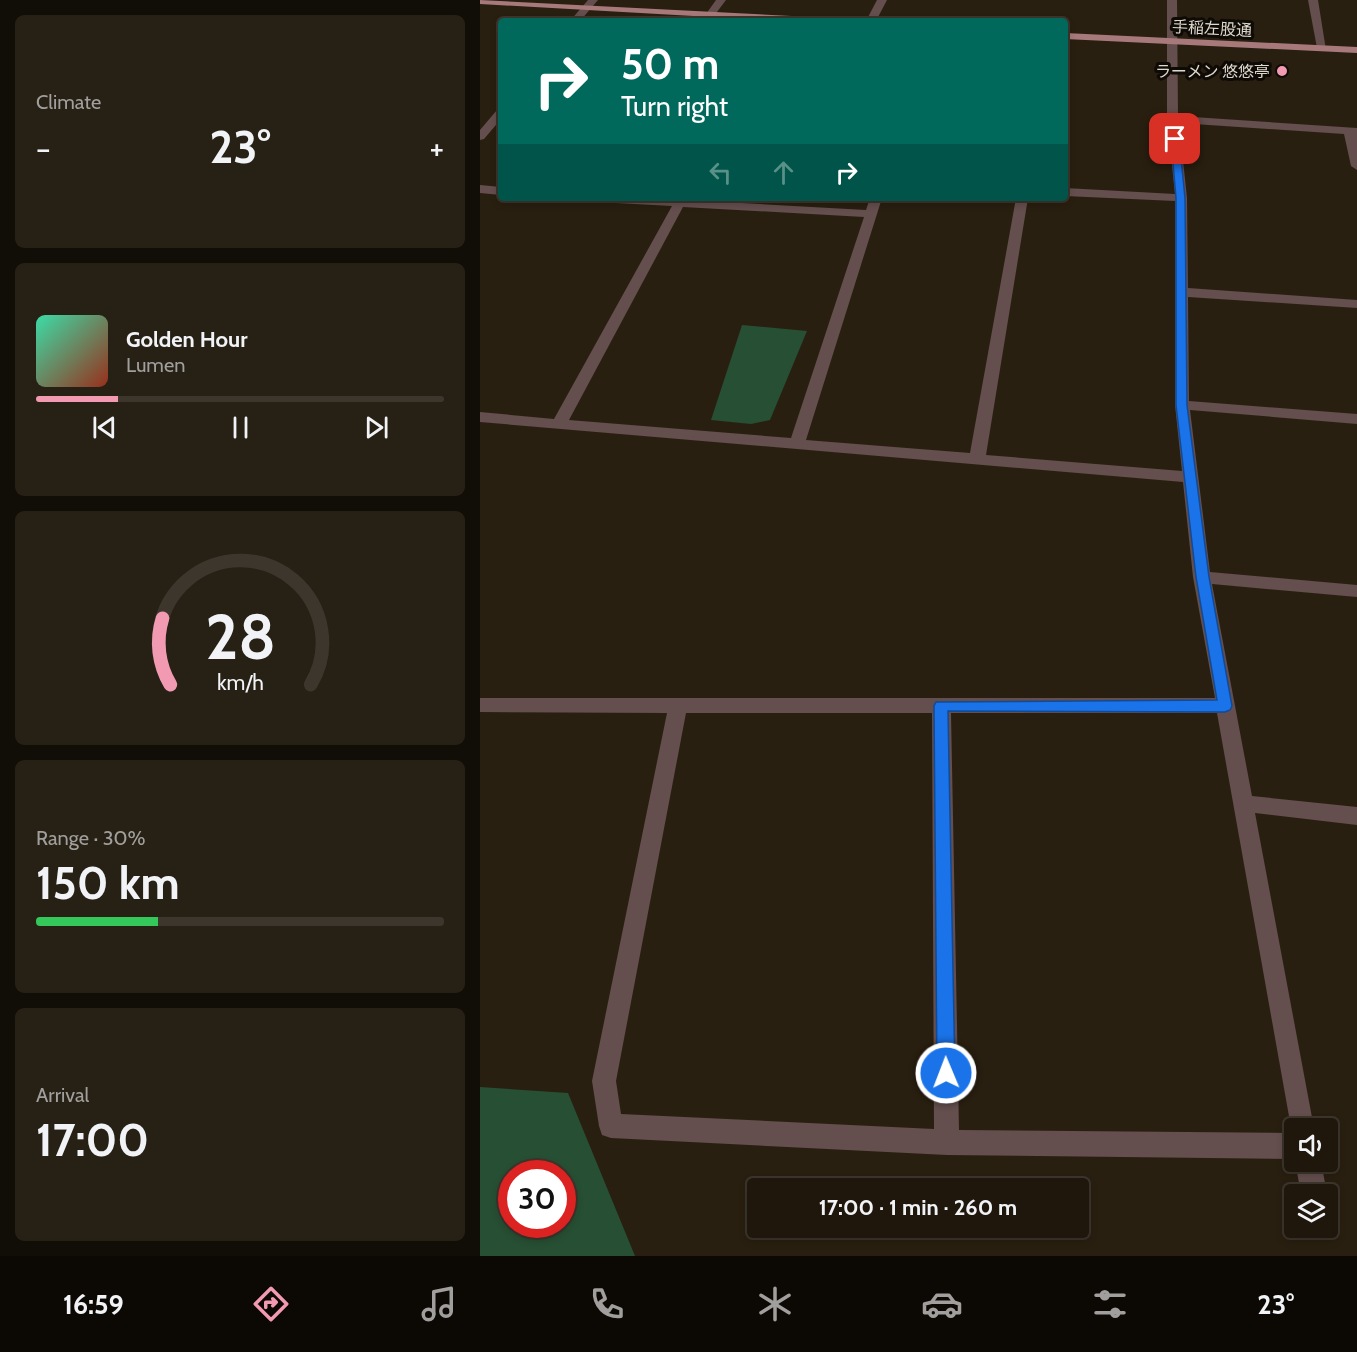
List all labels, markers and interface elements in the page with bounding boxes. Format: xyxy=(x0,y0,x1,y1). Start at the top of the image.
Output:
street label: 手稲左股通 xyxy=(1172,17,1252,40)
text: 50 m xyxy=(621,38,719,90)
icon: right xyxy=(522,42,600,120)
place label: ラーメン 悠悠亭 xyxy=(1155,62,1270,81)
marker: ラーメン 悠悠亭 xyxy=(1275,64,1289,78)
text: Climate xyxy=(36,90,101,114)
text: Turn right xyxy=(621,90,728,123)
pin xyxy=(1149,113,1200,164)
text: 23° xyxy=(209,120,271,174)
icon: arrive xyxy=(1158,122,1191,155)
text: − xyxy=(36,128,51,168)
text: + xyxy=(429,128,444,168)
icon: left xyxy=(704,156,737,189)
icon: ahead xyxy=(767,156,800,189)
icon: right xyxy=(830,156,863,189)
text: Golden Hour xyxy=(126,326,247,353)
text: Lumen xyxy=(126,353,185,377)
icon: previous xyxy=(88,411,121,444)
icon: pause xyxy=(224,411,257,444)
icon: next xyxy=(360,411,393,444)
text: 28 xyxy=(205,599,275,675)
text: km/h xyxy=(217,669,263,695)
text: Range · 30% xyxy=(36,826,145,850)
text: 150 km xyxy=(36,856,180,910)
position arrow xyxy=(914,1041,978,1105)
text: Arrival xyxy=(36,1083,89,1107)
text: 17:00 xyxy=(36,1113,149,1167)
map controls xyxy=(1284,1118,1338,1238)
button: sound xyxy=(1284,1118,1338,1172)
speed limit sign: 30 xyxy=(498,1160,576,1238)
button: layers xyxy=(1284,1184,1338,1238)
text: 17:00 · 1 min · 260 m xyxy=(819,1194,1017,1221)
icon: directions xyxy=(250,1283,292,1325)
icon: music xyxy=(418,1283,460,1325)
icon: phone xyxy=(586,1283,628,1325)
icon: climate xyxy=(754,1283,796,1325)
icon: car xyxy=(921,1283,963,1325)
icon: filters xyxy=(1089,1283,1131,1325)
text: 16:59 xyxy=(63,1288,124,1321)
text: 23° xyxy=(1257,1288,1294,1321)

